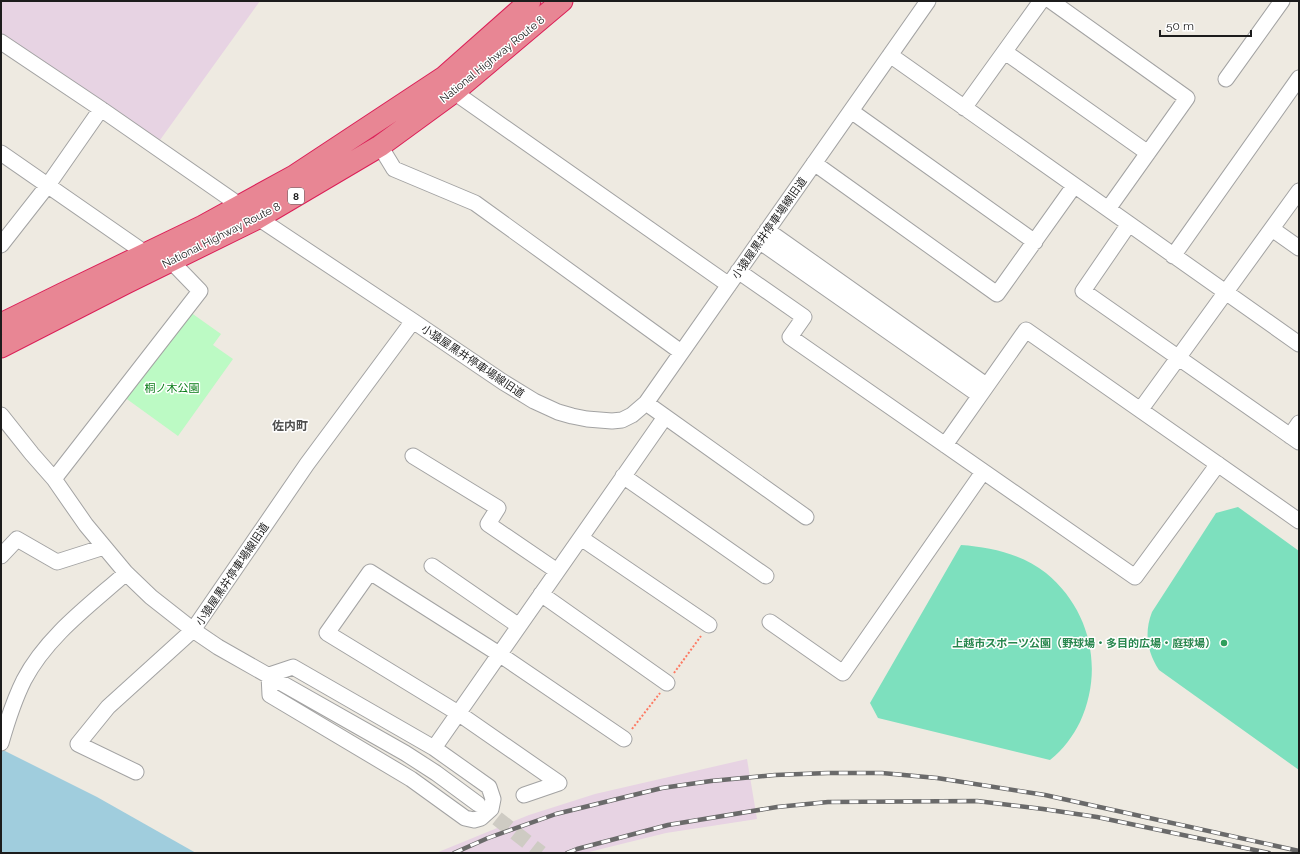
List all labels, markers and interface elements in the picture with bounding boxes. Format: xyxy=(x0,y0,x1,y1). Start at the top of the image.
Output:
scale bar xyxy=(1160,12,1251,38)
street label: National Highway Route 8 xyxy=(437,13,547,106)
text: 50 m xyxy=(1166,19,1194,33)
street label: 小猿屋黒井停車場線旧道 xyxy=(729,175,809,282)
road number: 8 xyxy=(288,188,304,204)
street label: National Highway Route 8 xyxy=(160,200,283,271)
street label: 小猿屋黒井停車場線旧道 xyxy=(419,322,527,401)
park label: 桐ノ木公園 xyxy=(145,382,200,395)
district label: 佐内町 xyxy=(272,419,308,433)
street label: 小猿屋黒井停車場線旧道 xyxy=(193,520,272,628)
place label: 上越市スポーツ公園（野球場・多目的広場・庭球場） xyxy=(952,637,1216,650)
marker: 上越市スポーツ公園（野球場・多目的広場・庭球場） xyxy=(1219,638,1229,648)

